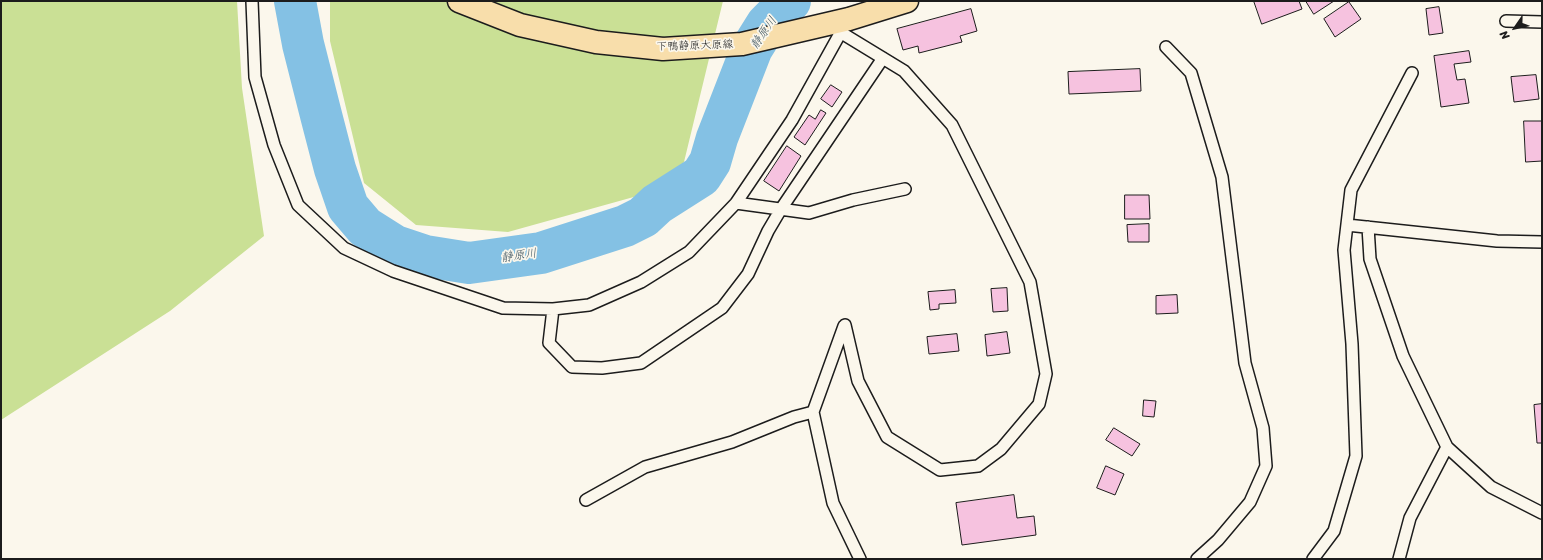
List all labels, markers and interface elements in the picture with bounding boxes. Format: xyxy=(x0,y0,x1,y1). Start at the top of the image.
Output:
north arrow xyxy=(1495,8,1535,48)
water label: 静原川 xyxy=(748,14,780,52)
text: N xyxy=(1495,27,1515,43)
street label: 下鴨静原大原線 xyxy=(656,38,734,54)
water label: 静原川 xyxy=(500,246,538,266)

